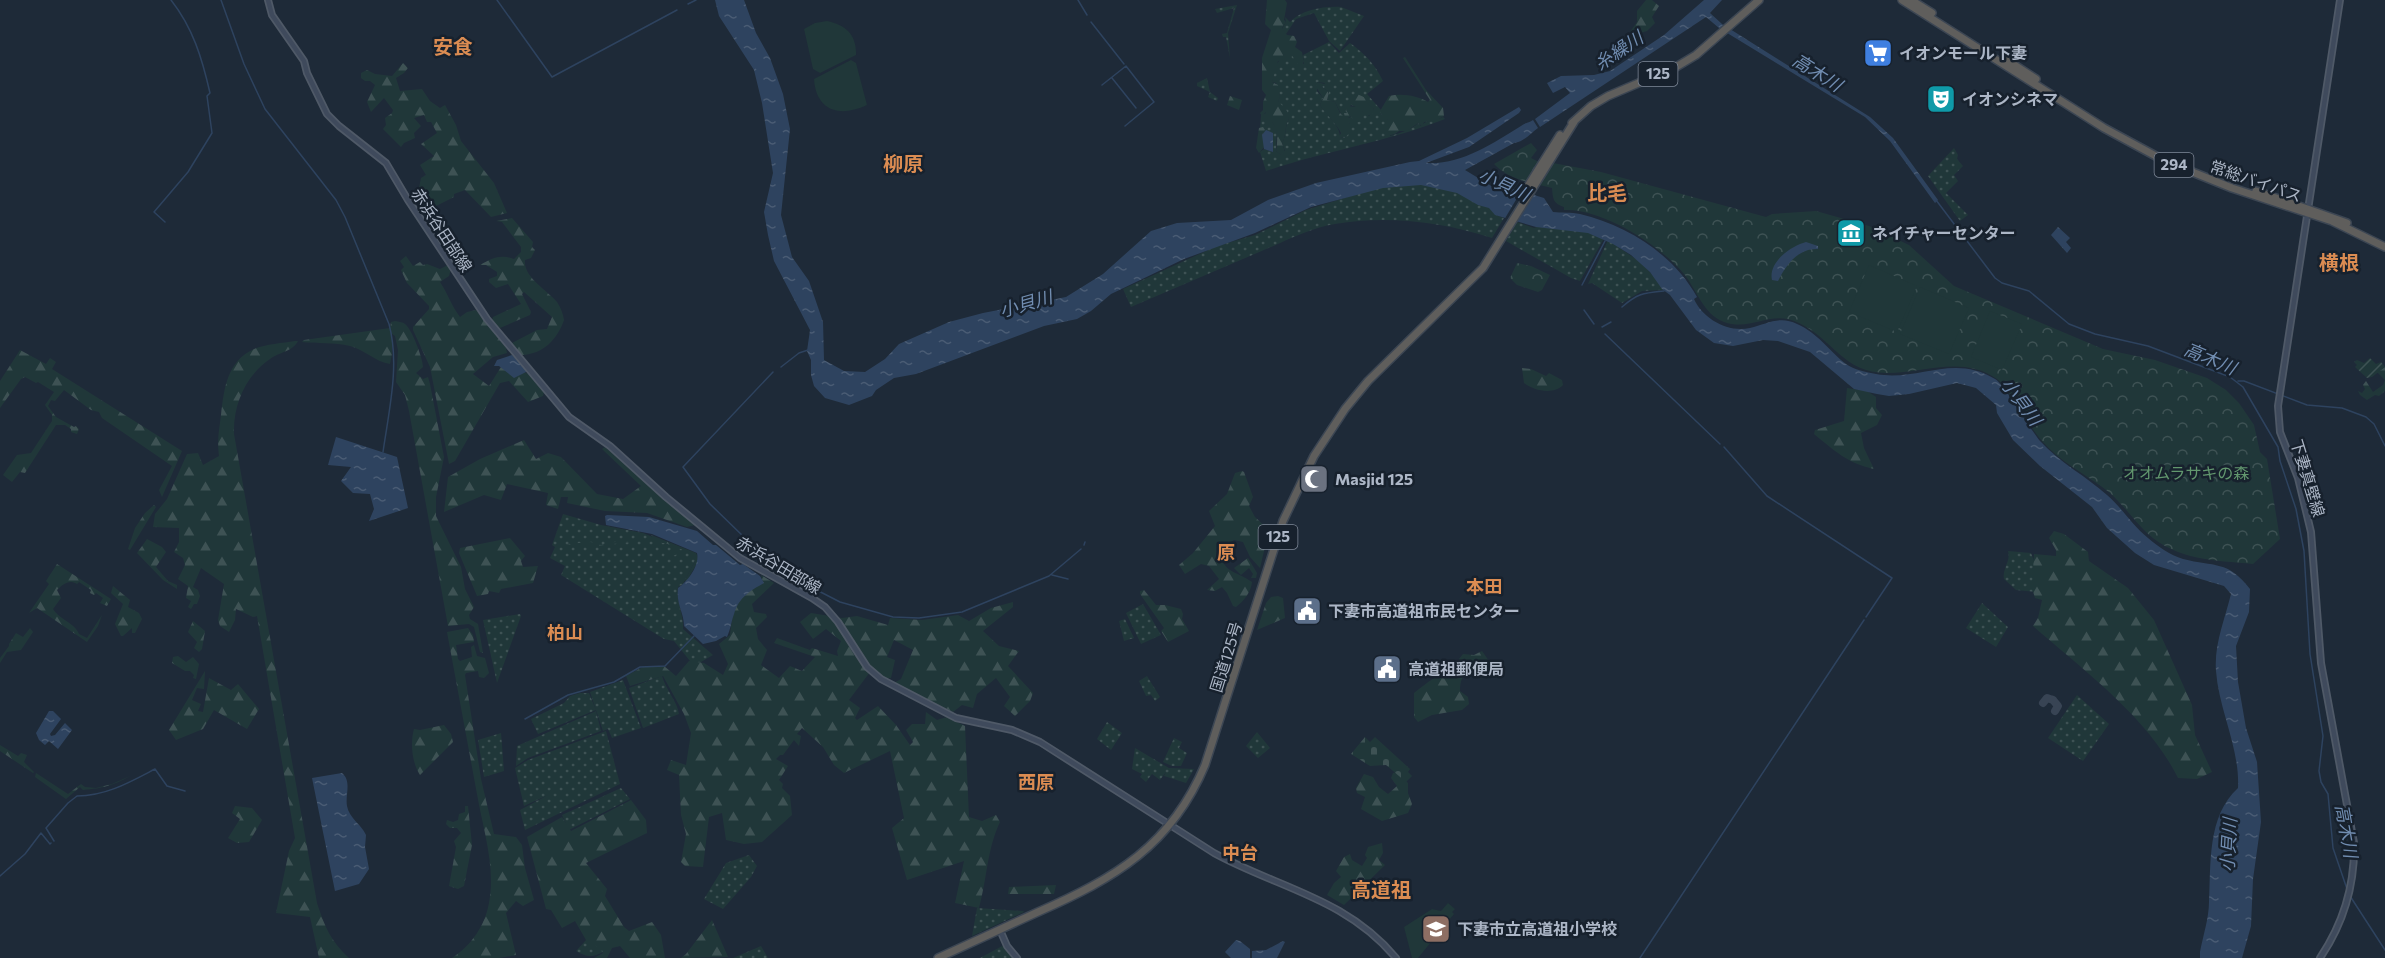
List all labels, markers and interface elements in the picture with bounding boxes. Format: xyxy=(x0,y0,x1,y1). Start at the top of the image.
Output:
water label: 糸繰川 xyxy=(1590,25,1649,74)
district label: 安食 xyxy=(433,34,473,58)
supermarket icon: イオンモール下妻 xyxy=(1862,37,1894,69)
place label: イオンモール下妻 xyxy=(1899,43,2027,62)
water label: 高木川 xyxy=(1789,49,1848,97)
road number: 125 xyxy=(1638,62,1678,86)
theatre icon: イオンシネマ xyxy=(1925,83,1957,115)
place label: イオンシネマ xyxy=(1962,89,2058,108)
district label: 柳原 xyxy=(883,151,923,175)
road number: 294 xyxy=(2154,153,2194,177)
street label: 常総バイパス xyxy=(2208,156,2304,205)
water label: 小貝川 xyxy=(1475,163,1535,206)
district label: 比毛 xyxy=(1587,180,1627,204)
street label: 赤浜谷田部線 xyxy=(408,184,477,275)
museum icon: ネイチャーセンター xyxy=(1835,217,1867,249)
place label: ネイチャーセンター xyxy=(1872,223,2016,242)
district label: 横根 xyxy=(2319,250,2359,274)
water label: 小貝川 xyxy=(997,284,1057,321)
water label: 高木川 xyxy=(2181,337,2241,380)
water label: 小貝川 xyxy=(1997,373,2048,431)
street label: 下妻真壁線 xyxy=(2288,437,2329,519)
mosque icon: Masjid 125 xyxy=(1298,463,1330,495)
park label: オオムラサキの森 xyxy=(2123,463,2249,482)
place label: Masjid 125 xyxy=(1335,469,1413,488)
road number: 125 xyxy=(1258,525,1298,549)
street label: 赤浜谷田部線 xyxy=(733,532,825,597)
district label: 原 xyxy=(1217,541,1235,563)
district label: 本田 xyxy=(1466,575,1502,597)
public building icon: 下妻市高道祖市民センター xyxy=(1291,595,1323,627)
place label: 下妻市高道祖市民センター xyxy=(1328,601,1520,620)
street label: 国道125号 xyxy=(1206,619,1245,694)
district label: 柏山 xyxy=(547,621,583,643)
public building icon: 高道祖郵便局 xyxy=(1371,653,1403,685)
place label: 高道祖郵便局 xyxy=(1408,659,1504,678)
district label: 西原 xyxy=(1018,771,1054,793)
water label: 高木川 xyxy=(2331,802,2363,861)
water label: 小貝川 xyxy=(2216,815,2241,872)
district label: 中台 xyxy=(1222,841,1258,863)
district label: 高道祖 xyxy=(1351,877,1411,901)
school or university icon: 下妻市立高道祖小学校 xyxy=(1420,913,1452,945)
place label: 下妻市立高道祖小学校 xyxy=(1457,919,1617,938)

